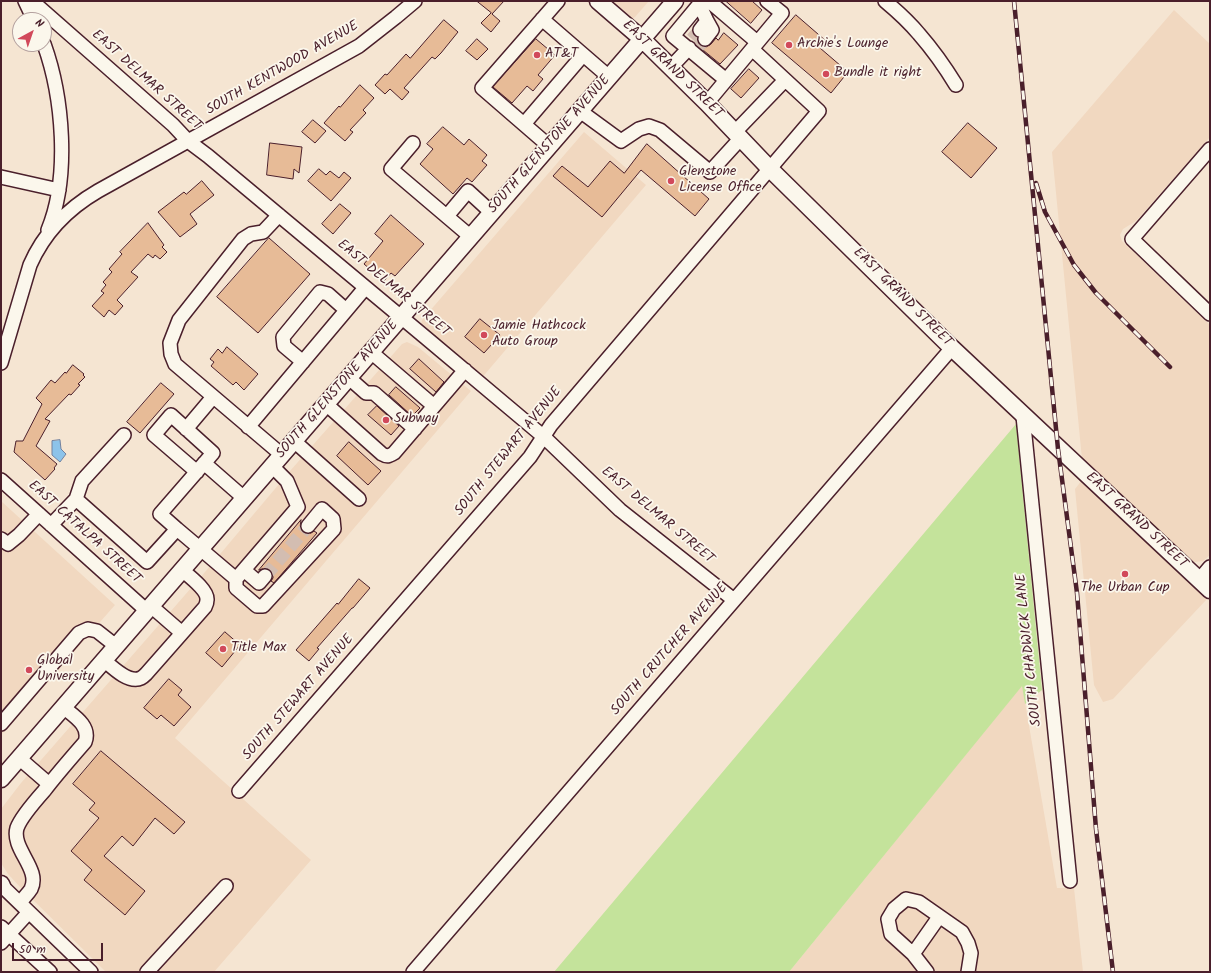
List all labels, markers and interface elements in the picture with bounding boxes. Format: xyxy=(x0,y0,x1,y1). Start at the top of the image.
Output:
north arrow xyxy=(12,12,52,52)
text: N xyxy=(31,14,48,33)
street label: SOUTH KENTWOOD AVENUE xyxy=(204,18,362,120)
street label: EAST GRAND STREET xyxy=(618,18,726,122)
street label: EAST DELMAR STREET xyxy=(87,27,205,135)
place label: Archie's Lounge xyxy=(797,37,888,53)
marker: Archie's Lounge xyxy=(784,40,794,50)
place label: AT&T xyxy=(545,47,578,63)
marker: AT&T xyxy=(532,50,542,60)
place label: Bundle it right xyxy=(834,66,921,82)
marker: Bundle it right xyxy=(821,69,831,79)
street label: SOUTH GLENSTONE AVENUE xyxy=(485,72,615,218)
place label: Glenstone License Office xyxy=(679,165,762,198)
marker: Glenstone License Office xyxy=(666,176,676,186)
street label: EAST DELMAR STREET xyxy=(333,237,453,341)
street label: EAST GRAND STREET xyxy=(849,245,955,351)
street label: SOUTH GLENSTONE AVENUE xyxy=(273,317,403,463)
place label: Jamie Hathcock Auto Group xyxy=(492,319,586,352)
marker: Jamie Hathcock Auto Group xyxy=(479,330,489,340)
street label: SOUTH STEWART AVENUE xyxy=(452,384,566,520)
place label: Subway xyxy=(394,412,438,428)
marker: Subway xyxy=(381,415,391,425)
street label: EAST DELMAR STREET xyxy=(597,464,717,568)
street label: EAST GRAND STREET xyxy=(1081,469,1191,573)
street label: EAST CATALPA STREET xyxy=(24,478,144,588)
marker: The Urban Cup xyxy=(1120,569,1130,579)
street label: SOUTH CHADWICK LANE xyxy=(1014,573,1046,727)
street label: SOUTH CRUTCHER AVENUE xyxy=(608,581,732,719)
place label: The Urban Cup xyxy=(1081,581,1169,597)
street label: SOUTH STEWART AVENUE xyxy=(240,632,358,764)
place label: Title Max xyxy=(231,641,286,657)
marker: Title Max xyxy=(218,644,228,654)
place label: Global University xyxy=(37,654,94,686)
marker: Global University xyxy=(24,665,34,675)
scale bar xyxy=(14,935,105,961)
text: 50 m xyxy=(19,940,46,959)

